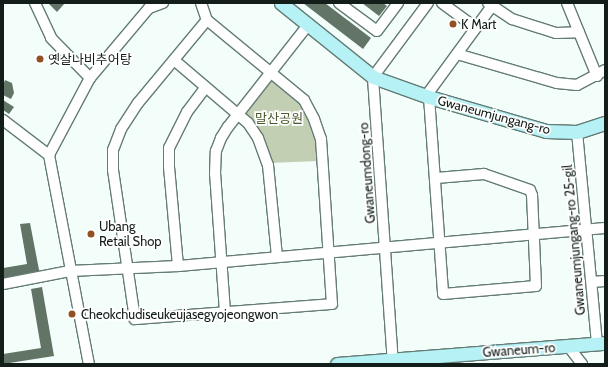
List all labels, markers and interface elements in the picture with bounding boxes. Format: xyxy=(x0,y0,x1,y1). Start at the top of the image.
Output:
place label: K Mart xyxy=(461,16,496,32)
marker: K Mart xyxy=(448,19,458,29)
place label: 옛살나비추어탕 xyxy=(48,51,132,67)
marker: 옛살나비추어탕 xyxy=(35,54,45,64)
street label: Gwaneumjungang-ro xyxy=(436,92,552,138)
park label: 말산공원 xyxy=(255,110,303,126)
street label: Gwaneumdong-ro xyxy=(356,122,378,224)
street label: Gwaneumjungang-ro 25-gil xyxy=(560,164,588,316)
place label: Ubang Retail Shop xyxy=(99,219,162,250)
marker: Ubang Retail Shop xyxy=(86,229,96,239)
place label: Cheokchudiseukeujasegyojeongwon xyxy=(81,306,278,322)
marker: Cheokchudiseukeujasegyojeongwon xyxy=(66,308,78,320)
street label: Gwaneum-ro xyxy=(482,340,556,360)

